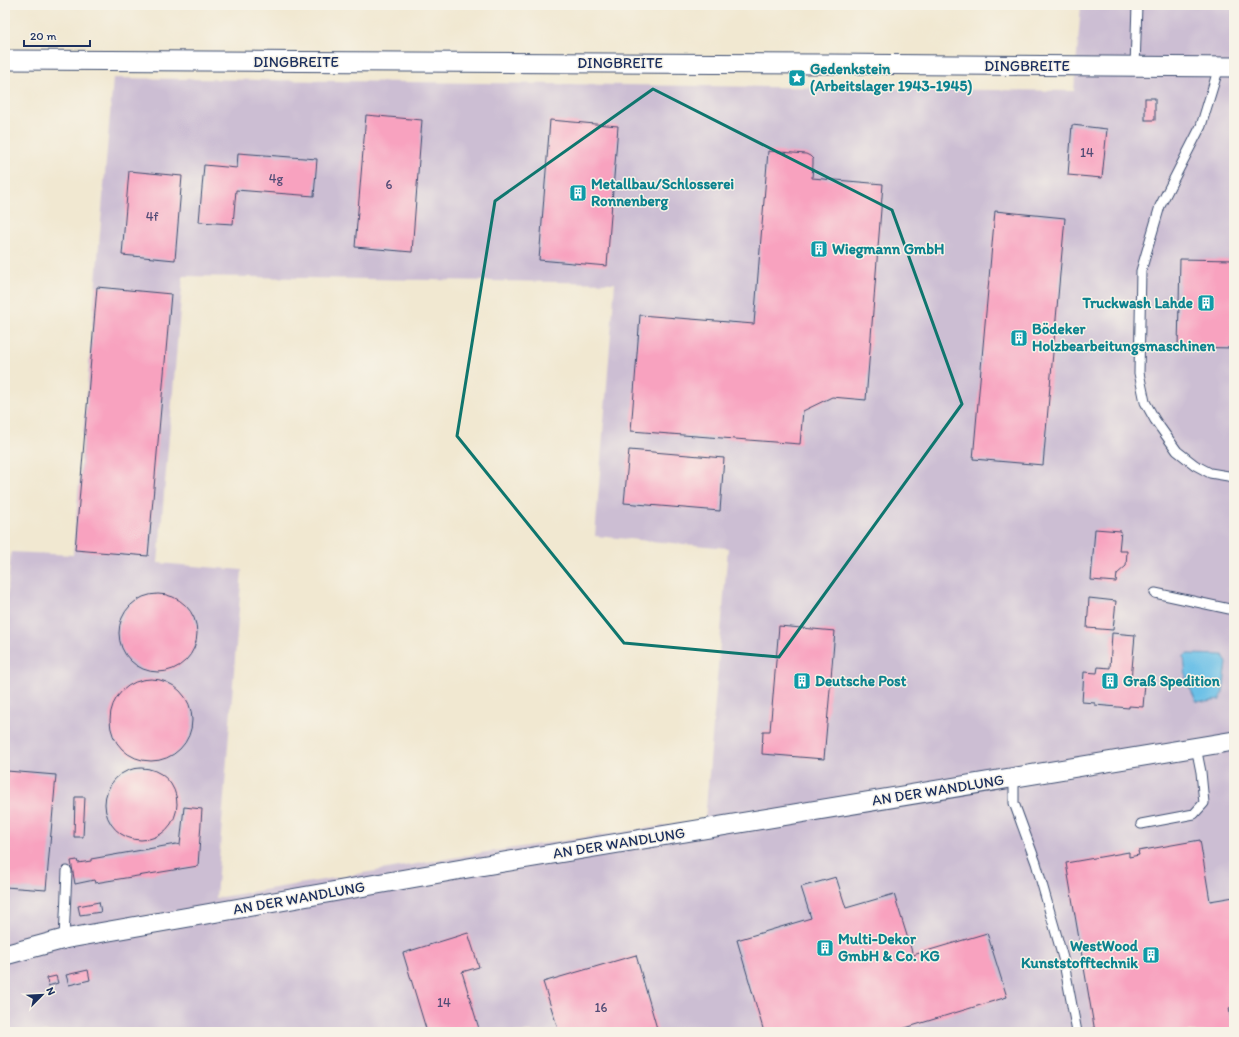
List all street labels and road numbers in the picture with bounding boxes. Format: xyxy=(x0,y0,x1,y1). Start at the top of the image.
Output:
street label: DINGBREITE xyxy=(253,53,339,71)
street label: DINGBREITE xyxy=(577,54,663,72)
street label: DINGBREITE xyxy=(984,57,1070,75)
street label: AN DER WANDLUNG xyxy=(871,771,1005,809)
street label: AN DER WANDLUNG xyxy=(552,824,686,862)
street label: AN DER WANDLUNG xyxy=(232,878,366,918)

